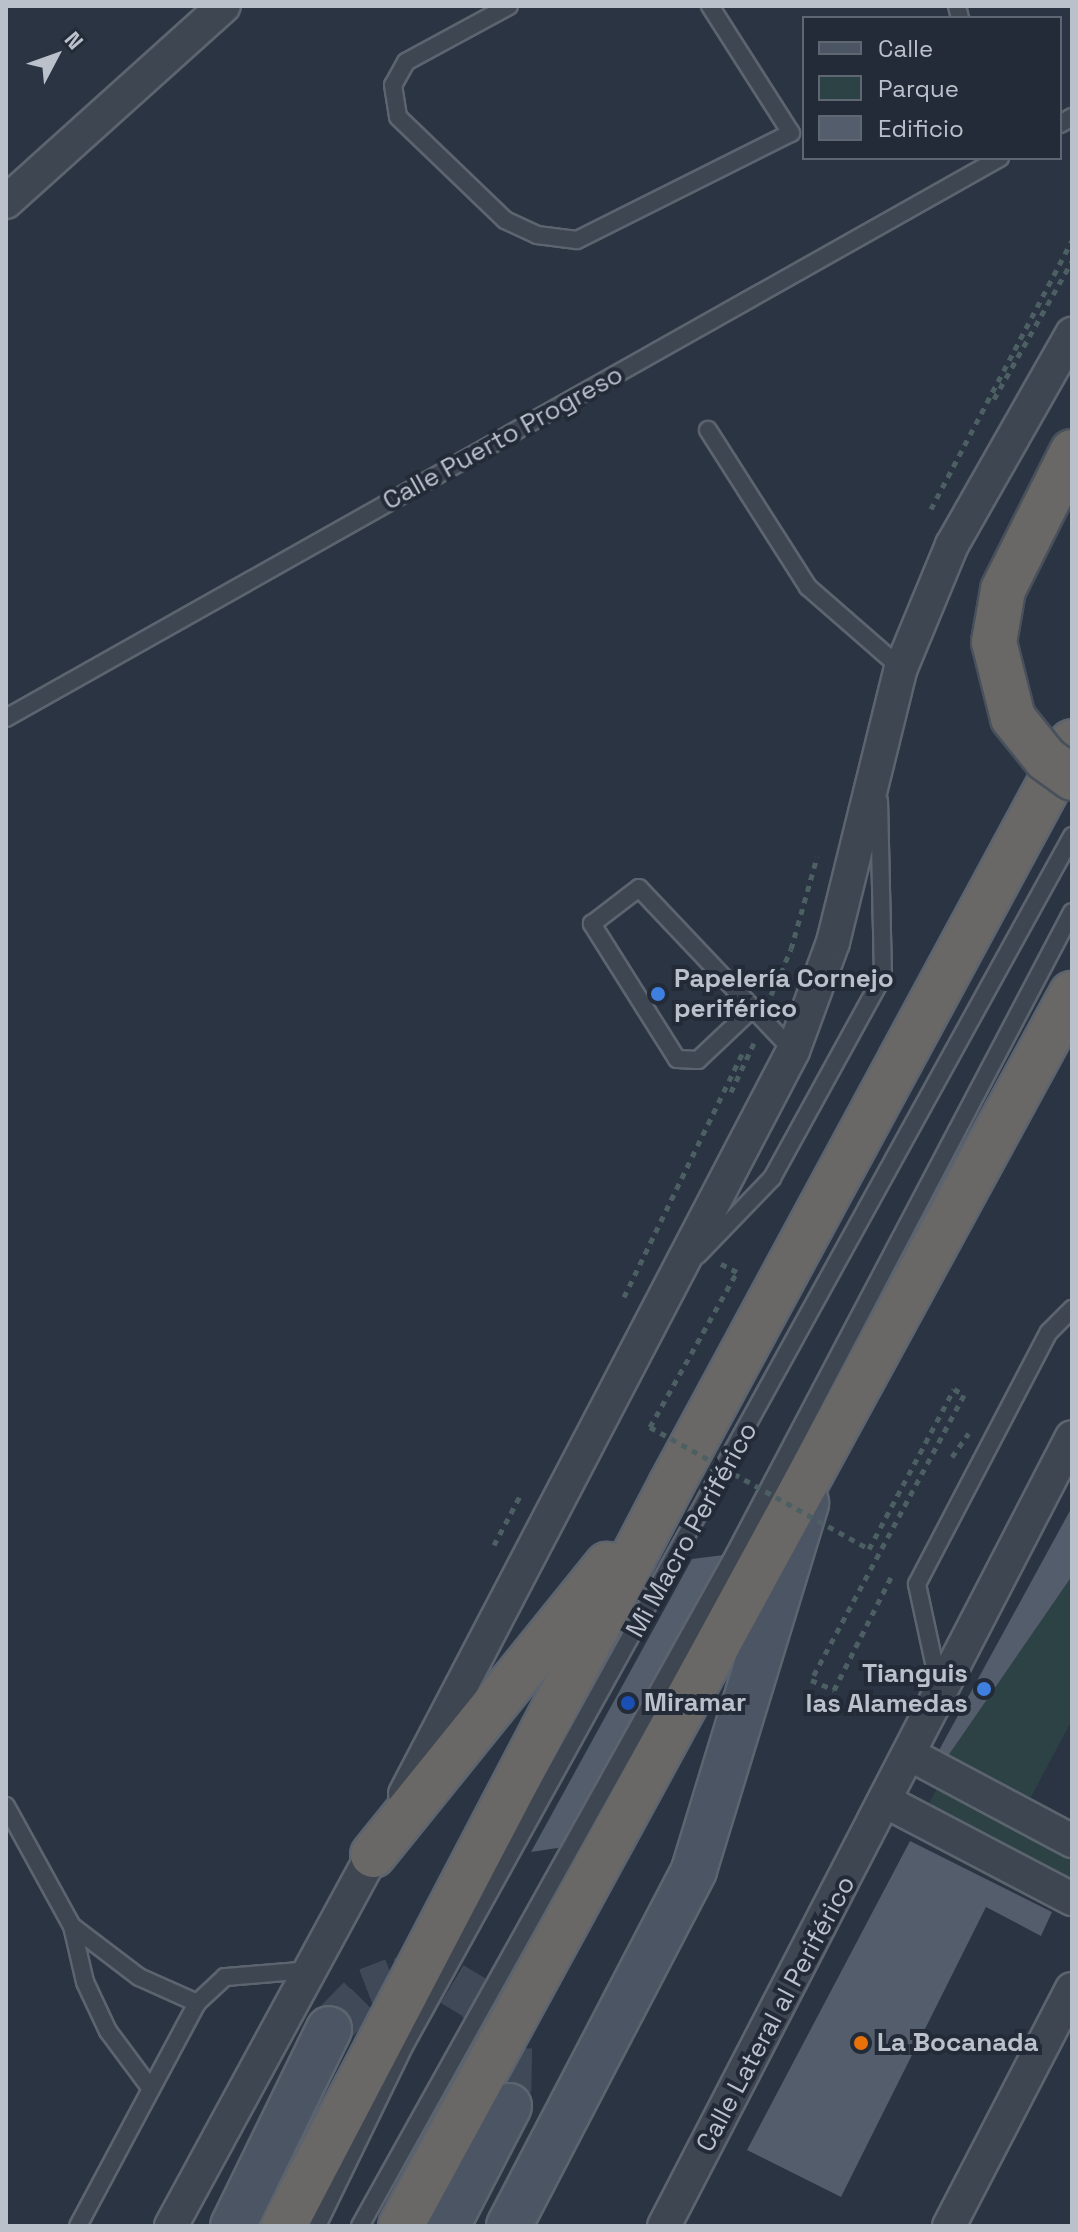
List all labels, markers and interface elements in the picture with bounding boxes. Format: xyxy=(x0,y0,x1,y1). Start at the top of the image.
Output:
north arrow xyxy=(16,16,96,96)
legend xyxy=(802,16,1062,160)
text: N xyxy=(59,26,90,55)
text: Calle xyxy=(878,33,933,64)
text: Parque xyxy=(878,73,959,104)
text: Edificio xyxy=(878,113,964,144)
street label: Calle Puerto Progreso xyxy=(378,359,628,517)
place label: Papelería Cornejo periférico xyxy=(674,963,894,1024)
marker: Papelería Cornejo periférico xyxy=(649,985,667,1003)
street label: Mi Macro Periférico xyxy=(620,1417,764,1643)
place label: Tianguis las Alamedas xyxy=(805,1658,968,1720)
marker: Tianguis las Alamedas xyxy=(975,1680,993,1698)
place label: Miramar xyxy=(644,1687,746,1719)
marker: Miramar xyxy=(619,1694,637,1712)
street label: Calle Lateral al Periférico xyxy=(690,1871,862,2157)
place label: La Bocanada xyxy=(877,2027,1039,2059)
marker: La Bocanada xyxy=(852,2034,870,2052)

